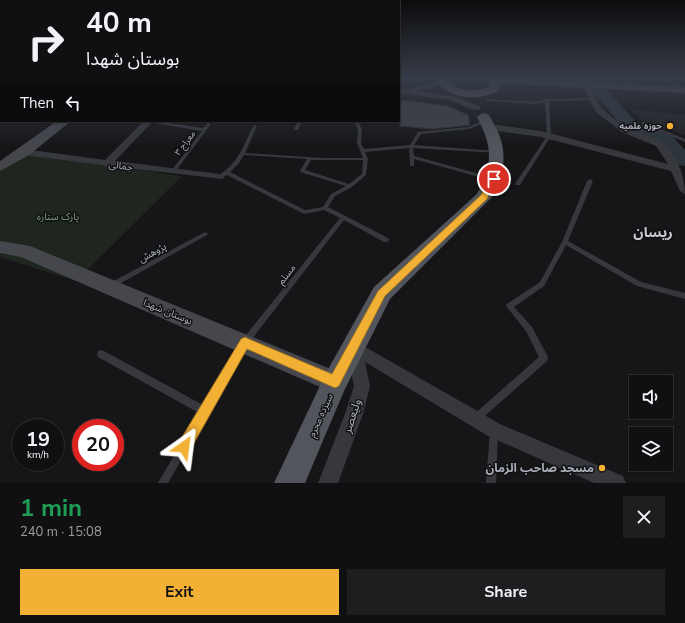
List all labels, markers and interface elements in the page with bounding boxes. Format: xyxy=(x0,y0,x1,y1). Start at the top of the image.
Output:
text: 40 m xyxy=(86,4,152,42)
icon: right xyxy=(20,16,72,68)
text: بوستان شهدا xyxy=(86,47,179,71)
icon: left xyxy=(62,92,84,114)
text: Then xyxy=(20,93,54,113)
place label: حوزه علمیه xyxy=(619,120,662,132)
marker: حوزه علمیه xyxy=(665,121,675,131)
street label: معراج ۳ xyxy=(172,128,199,158)
street label: جمالی xyxy=(108,158,134,174)
pin xyxy=(477,162,511,196)
icon: arrive xyxy=(483,168,505,190)
park label: پارک ستاره xyxy=(37,210,79,224)
district label: ریسان xyxy=(633,223,673,242)
street label: پژوهش xyxy=(136,240,169,266)
street label: مسلم xyxy=(274,261,299,288)
street label: بوستان شهدا xyxy=(141,296,195,328)
map controls xyxy=(629,375,673,471)
button: sound xyxy=(629,375,673,419)
street label: سیزده محرم xyxy=(305,391,338,440)
street label: ولیعصر xyxy=(339,397,365,436)
speed limit sign: 20 xyxy=(72,419,124,471)
text: 19 xyxy=(26,426,50,453)
position arrow xyxy=(163,426,205,468)
button: layers xyxy=(629,427,673,471)
text: km/h xyxy=(27,448,49,462)
place label: مسجد صاحب الزمان xyxy=(485,460,594,476)
marker: مسجد صاحب الزمان xyxy=(597,463,607,473)
text: 1 min xyxy=(20,492,82,524)
button: close xyxy=(623,496,665,538)
text: 240 m · 15:08 xyxy=(20,523,102,541)
button: Exit xyxy=(20,569,339,615)
button: Share xyxy=(347,569,665,615)

